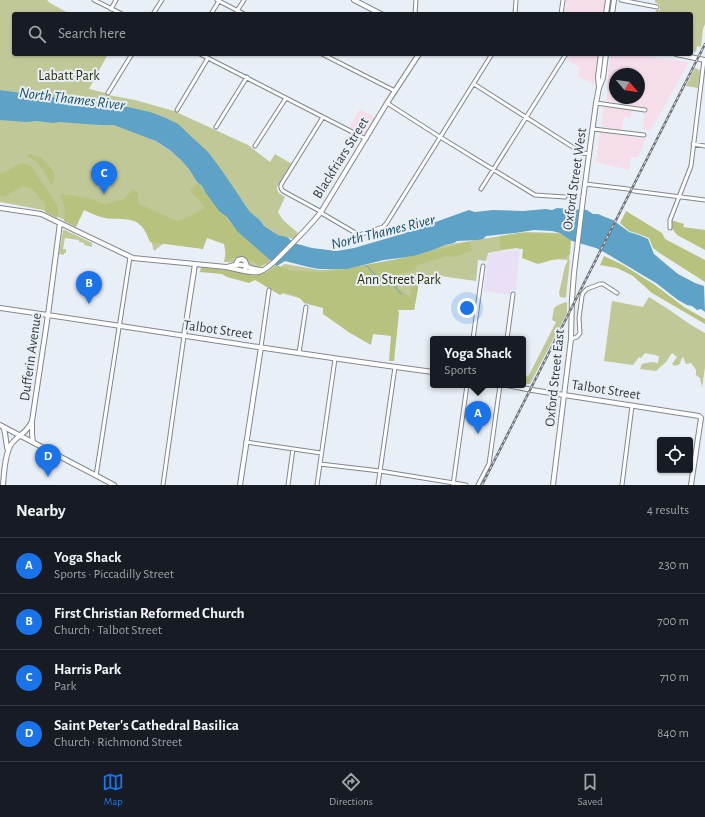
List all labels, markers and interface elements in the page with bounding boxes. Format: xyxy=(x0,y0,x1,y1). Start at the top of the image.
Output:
search box xyxy=(12,12,693,56)
icon: search xyxy=(26,23,48,45)
text: Search here xyxy=(58,26,126,41)
north arrow xyxy=(609,68,645,104)
park label: Labatt Park xyxy=(38,69,100,83)
water label: North Thames River xyxy=(18,85,127,113)
street label: Blackfriars Street xyxy=(311,115,372,201)
street label: Oxford Street West xyxy=(561,126,589,231)
pin: C xyxy=(91,161,117,194)
water label: North Thames River xyxy=(330,212,437,252)
pin: B xyxy=(76,271,102,304)
park label: Ann Street Park xyxy=(357,273,442,287)
your location xyxy=(457,298,477,318)
street label: Dufferin Avenue xyxy=(18,312,44,402)
street label: Talbot Street xyxy=(183,318,254,342)
street label: Oxford Street East xyxy=(543,328,567,427)
popup xyxy=(430,336,526,388)
text: Yoga Shack xyxy=(444,346,512,361)
text: Sports xyxy=(444,364,477,377)
street label: Talbot Street xyxy=(570,378,642,402)
pin: A xyxy=(465,401,491,434)
map controls xyxy=(657,437,693,473)
button: locate xyxy=(657,437,693,473)
pin: D xyxy=(35,444,61,477)
text: Nearby xyxy=(16,502,66,519)
text: 4 results xyxy=(647,504,689,517)
text: Yoga Shack xyxy=(54,550,121,565)
text: A xyxy=(25,559,33,572)
text: 230 m xyxy=(658,559,689,572)
text: Sports · Piccadilly Street xyxy=(54,568,174,581)
text: First Christian Reformed Church xyxy=(54,606,245,621)
text: B xyxy=(25,615,33,628)
text: 700 m xyxy=(657,615,689,628)
text: Church · Talbot Street xyxy=(54,624,162,637)
text: Harris Park xyxy=(54,662,121,677)
text: C xyxy=(26,671,32,684)
text: 710 m xyxy=(660,671,689,684)
text: Park xyxy=(54,680,76,693)
text: Saint Peter's Cathedral Basilica xyxy=(54,718,239,733)
text: D xyxy=(25,727,33,740)
text: 840 m xyxy=(657,727,689,740)
text: Church · Richmond Street xyxy=(54,736,182,749)
tab: Map xyxy=(102,771,124,808)
tab: Directions xyxy=(329,771,373,808)
tab: Saved xyxy=(577,771,603,808)

